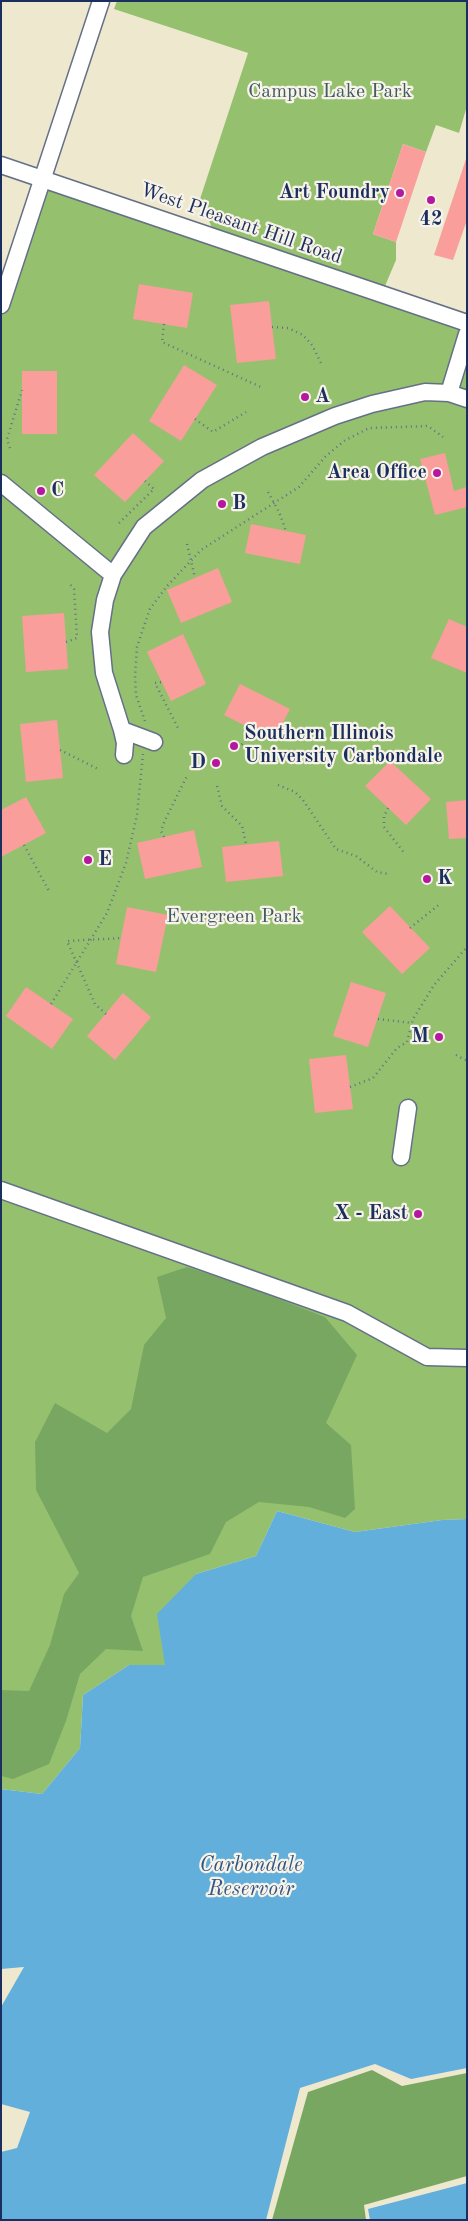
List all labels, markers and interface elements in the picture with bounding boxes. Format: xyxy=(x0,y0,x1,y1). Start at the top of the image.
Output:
park label: Campus Lake Park xyxy=(248,80,412,104)
street label: West Pleasant Hill Road xyxy=(137,178,345,270)
place label: Art Foundry xyxy=(279,181,390,205)
marker: Art Foundry xyxy=(394,187,406,199)
marker: 42 xyxy=(425,194,437,206)
place label: 42 xyxy=(419,208,443,232)
place label: A xyxy=(315,385,330,409)
marker: A xyxy=(299,391,311,403)
place label: Area Office xyxy=(327,461,427,485)
marker: Area Office xyxy=(431,467,443,479)
place label: C xyxy=(51,479,64,503)
marker: C xyxy=(35,485,47,497)
place label: B xyxy=(232,492,246,516)
marker: B xyxy=(216,498,228,510)
place label: Southern Illinois University Carbondale xyxy=(244,722,443,769)
marker: Southern Illinois University Carbondale xyxy=(228,740,240,752)
place label: D xyxy=(190,751,206,775)
marker: D xyxy=(210,757,222,769)
place label: E xyxy=(98,848,112,872)
marker: E xyxy=(82,854,94,866)
place label: K xyxy=(437,867,452,891)
marker: K xyxy=(421,873,433,885)
park label: Evergreen Park xyxy=(166,905,302,929)
place label: M xyxy=(411,1025,429,1049)
marker: M xyxy=(433,1031,445,1043)
place label: X - East xyxy=(335,1202,408,1226)
marker: X - East xyxy=(412,1208,424,1220)
water label: Carbondale Reservoir xyxy=(199,1852,303,1902)

